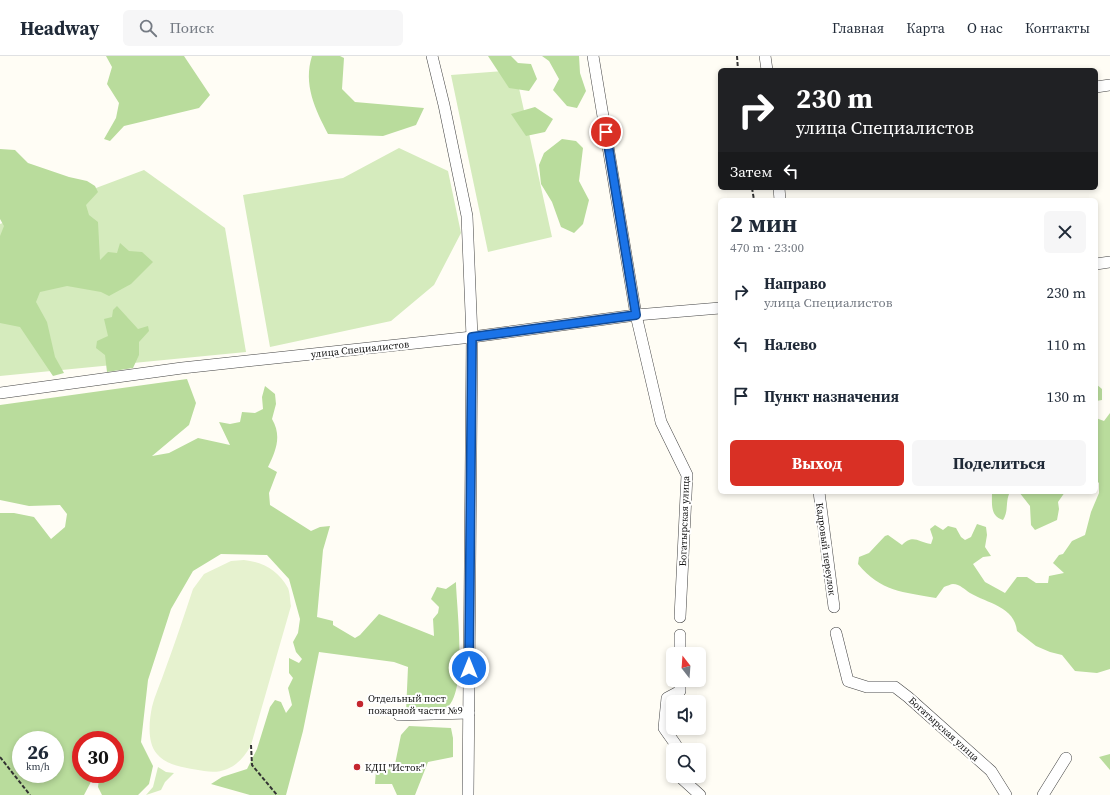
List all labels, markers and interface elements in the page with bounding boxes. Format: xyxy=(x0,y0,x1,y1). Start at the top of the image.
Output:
search box xyxy=(123,10,403,46)
text: Headway xyxy=(20,15,99,41)
icon: search xyxy=(137,17,159,39)
text: Поиск xyxy=(169,17,214,38)
text: Главная xyxy=(832,18,884,38)
text: Карта xyxy=(906,18,945,38)
text: О нас xyxy=(967,18,1003,38)
text: Контакты xyxy=(1025,18,1090,38)
text: 230 m xyxy=(796,79,873,117)
icon: right xyxy=(730,84,782,136)
pin xyxy=(589,115,623,149)
text: улица Специалистов xyxy=(796,115,974,140)
icon: arrive xyxy=(595,121,617,143)
icon: left xyxy=(780,160,802,182)
text: Затем xyxy=(730,161,772,182)
text: 2 мин xyxy=(730,207,797,240)
button: close xyxy=(1044,211,1086,253)
text: 470 m · 23:00 xyxy=(730,239,804,256)
text: Направо xyxy=(764,273,826,294)
icon: right xyxy=(730,281,752,303)
text: 230 m xyxy=(1046,282,1086,303)
text: улица Специалистов xyxy=(764,294,892,311)
icon: left xyxy=(730,333,752,355)
text: Налево xyxy=(764,334,817,355)
text: 110 m xyxy=(1046,334,1086,355)
street label: улица Специалистов xyxy=(310,337,410,361)
icon: arrive xyxy=(730,385,752,407)
text: Пункт назначения xyxy=(764,386,899,407)
text: 130 m xyxy=(1046,386,1086,407)
button: Выход xyxy=(730,440,904,486)
button: Поделиться xyxy=(912,440,1086,486)
street label: Богатырская улица xyxy=(676,475,692,567)
street label: Кадровый переулок xyxy=(813,502,839,597)
position arrow xyxy=(448,647,490,689)
north arrow xyxy=(666,647,706,687)
map controls xyxy=(666,647,706,783)
place label: Отдельный пост пожарной части №9 xyxy=(368,692,463,717)
street label: Богатырская улица xyxy=(906,694,983,765)
button: sound xyxy=(666,695,706,735)
marker: Отдельный пост пожарной части №9 xyxy=(355,699,365,709)
speed limit sign: 30 xyxy=(72,731,124,783)
text: 26 xyxy=(27,738,49,766)
button: search xyxy=(666,743,706,783)
text: km/h xyxy=(26,760,50,773)
place label: КДЦ "Исток" xyxy=(365,761,425,774)
marker: КДЦ "Исток" xyxy=(352,762,362,772)

